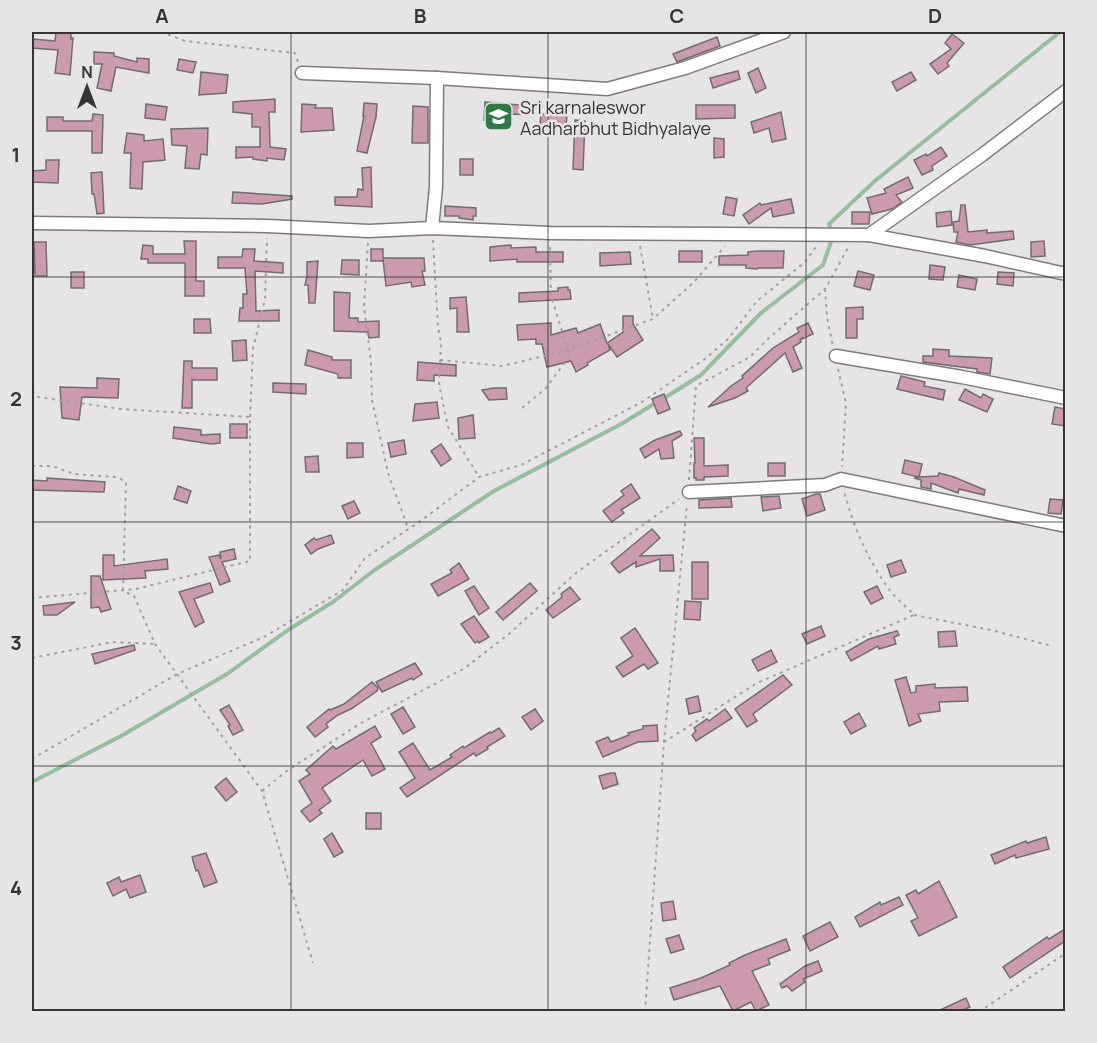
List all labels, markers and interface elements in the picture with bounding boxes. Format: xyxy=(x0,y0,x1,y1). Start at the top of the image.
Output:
text: A xyxy=(155,2,169,29)
text: B xyxy=(414,2,427,29)
text: C xyxy=(670,2,684,29)
text: D xyxy=(928,2,942,29)
north arrow xyxy=(57,57,117,117)
text: N xyxy=(81,61,93,83)
place label: Sri karnaleswor Aadharbhut Bidhyalaye xyxy=(520,95,711,140)
school or university icon: Sri karnaleswor Aadharbhut Bidhyalaye xyxy=(483,101,515,133)
text: 1 xyxy=(12,141,20,168)
text: 2 xyxy=(10,385,22,412)
text: 3 xyxy=(10,629,22,656)
text: 4 xyxy=(10,874,22,901)

